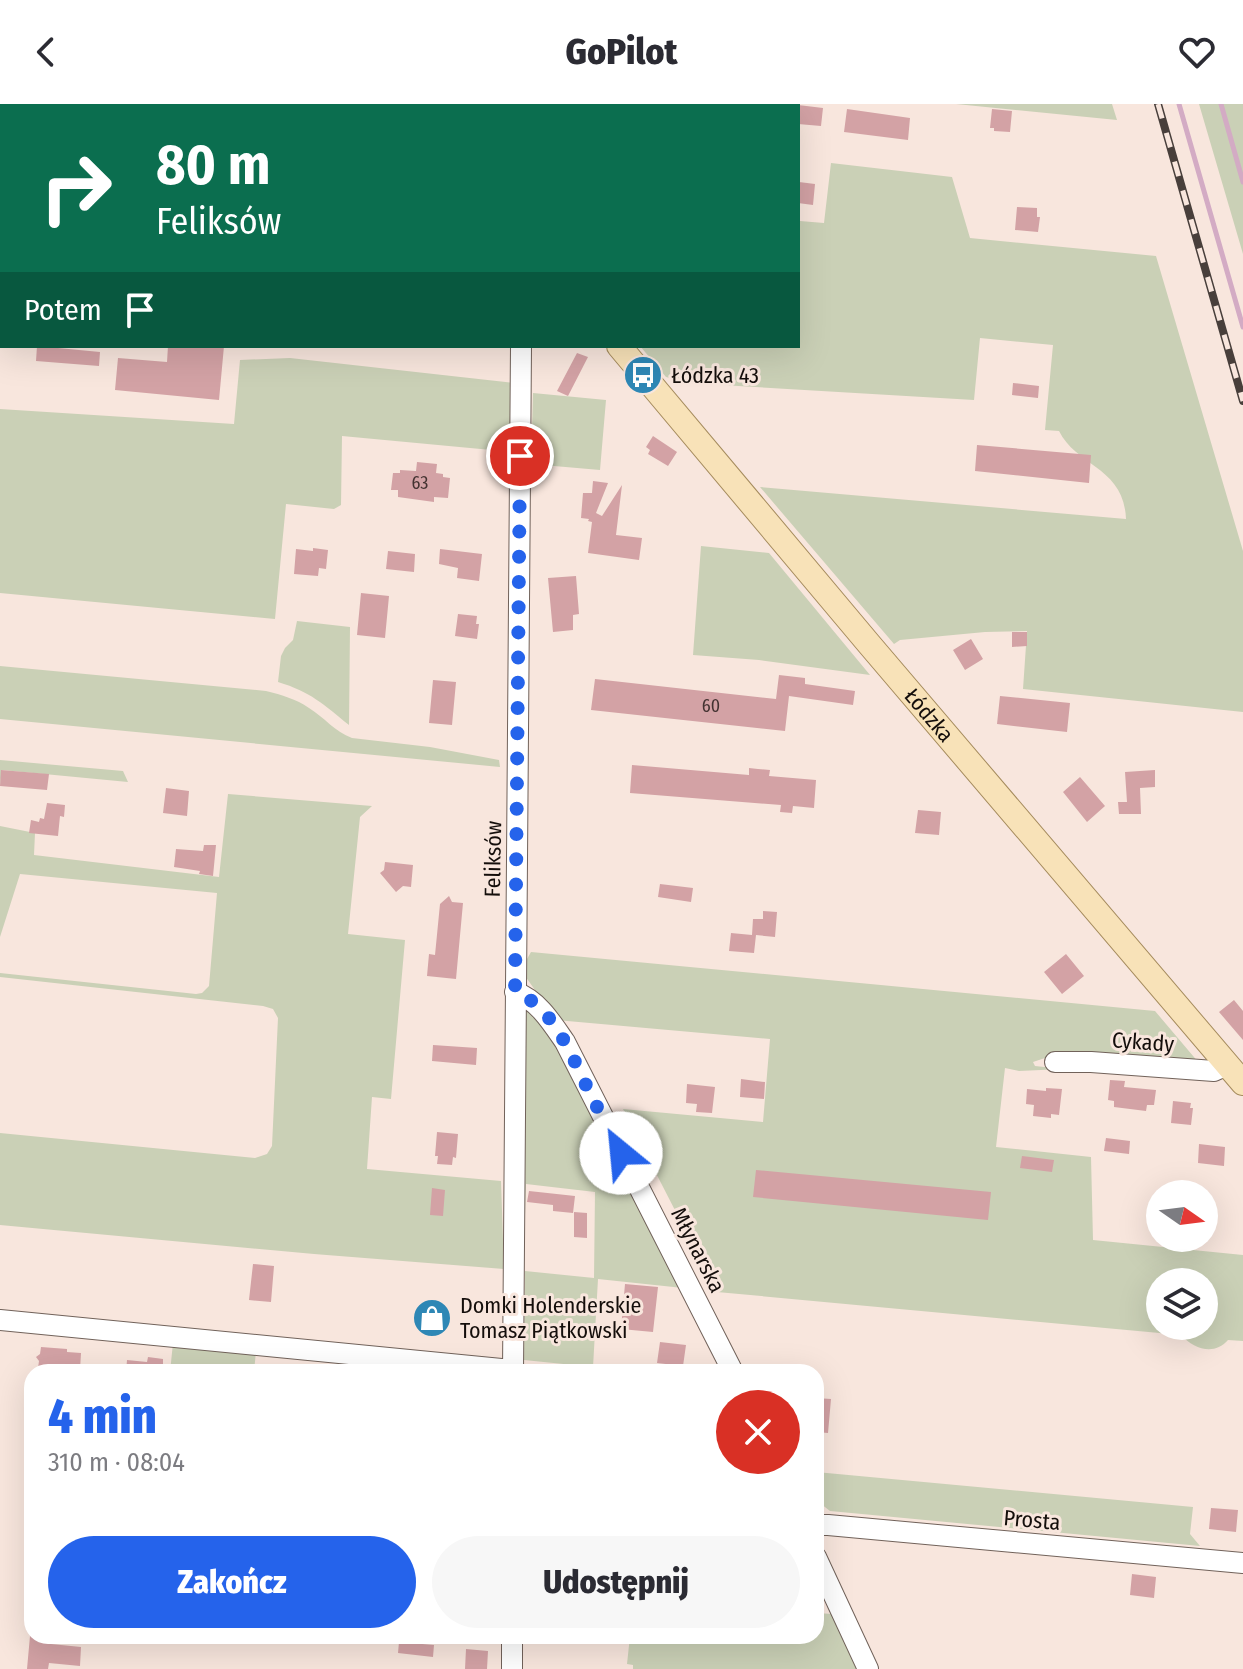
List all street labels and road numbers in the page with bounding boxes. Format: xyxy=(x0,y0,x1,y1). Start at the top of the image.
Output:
street label: Łódzka xyxy=(899,682,960,747)
street label: Feliksów xyxy=(479,820,507,898)
street label: Cykady xyxy=(1111,1026,1175,1058)
street label: Młynarska xyxy=(665,1203,731,1297)
street label: Prosta xyxy=(1002,1504,1062,1536)

